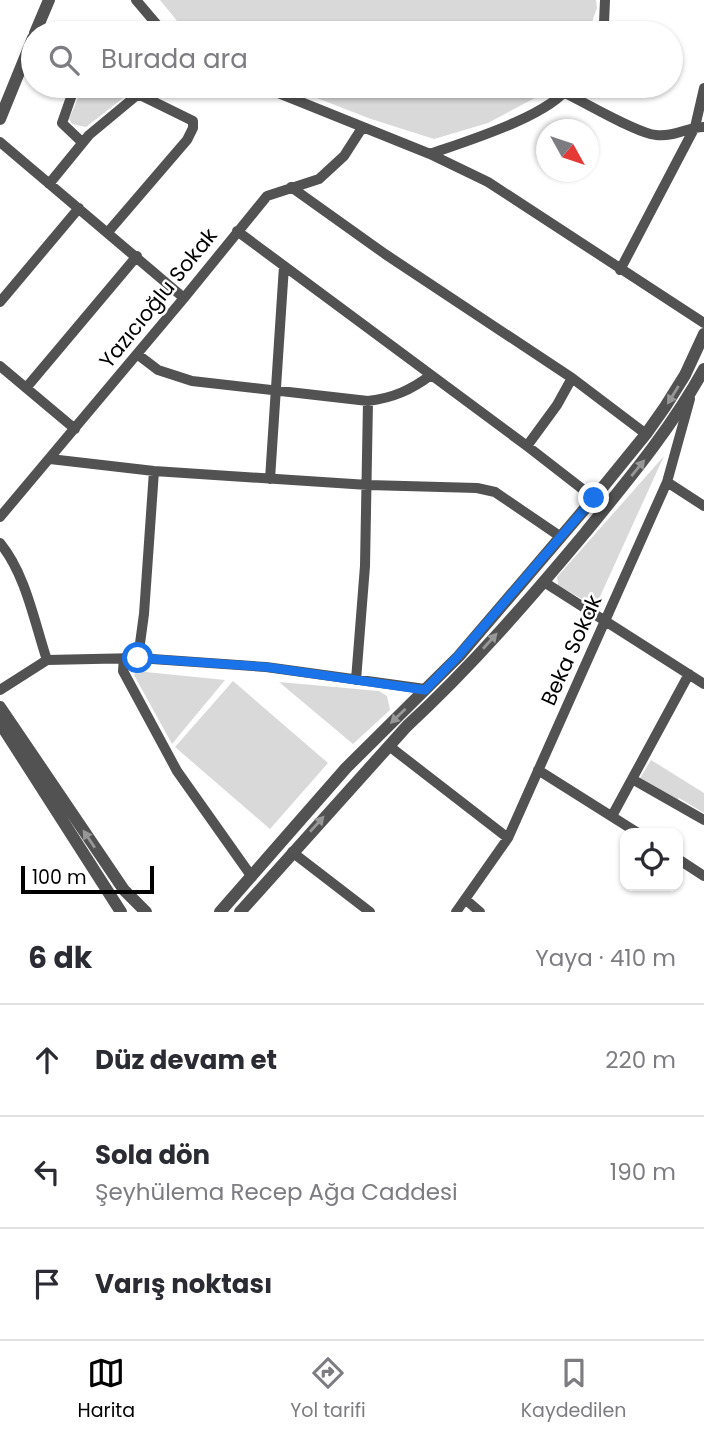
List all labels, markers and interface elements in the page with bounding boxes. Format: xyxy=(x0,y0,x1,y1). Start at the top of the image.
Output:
search box xyxy=(21,21,683,98)
icon: search xyxy=(45,41,83,79)
text: Burada ara xyxy=(101,41,248,77)
north arrow xyxy=(536,119,599,182)
street label: Yazıcıoğlu Sokak xyxy=(92,222,224,374)
one-way arrow xyxy=(666,385,679,404)
one-way arrow xyxy=(631,459,646,477)
route end xyxy=(578,482,609,513)
street label: Beka Sokak xyxy=(534,590,608,710)
one-way arrow xyxy=(482,633,498,650)
route start xyxy=(122,642,153,673)
one-way arrow xyxy=(390,707,407,723)
one-way arrow xyxy=(309,816,325,833)
map controls xyxy=(620,828,683,891)
button: locate xyxy=(620,828,683,891)
one-way arrow xyxy=(82,830,96,848)
scale bar xyxy=(21,863,154,895)
text: 100 m xyxy=(32,864,87,891)
text: 6 dk xyxy=(28,936,92,979)
text: Yaya · 410 m xyxy=(535,942,676,974)
icon: ahead xyxy=(28,1041,66,1079)
text: Düz devam et xyxy=(95,1042,277,1078)
text: 220 m xyxy=(605,1044,676,1076)
text: Sola dön xyxy=(95,1137,210,1173)
icon: left xyxy=(28,1153,66,1191)
text: 190 m xyxy=(610,1156,676,1188)
text: Şeyhülema Recep Ağa Caddesi xyxy=(95,1176,458,1208)
icon: arrive xyxy=(28,1265,66,1303)
text: Varış noktası xyxy=(95,1266,272,1302)
tab: Harita xyxy=(78,1354,135,1425)
tab: Yol tarifi xyxy=(290,1354,366,1425)
tab: Kaydedilen xyxy=(521,1354,626,1425)

